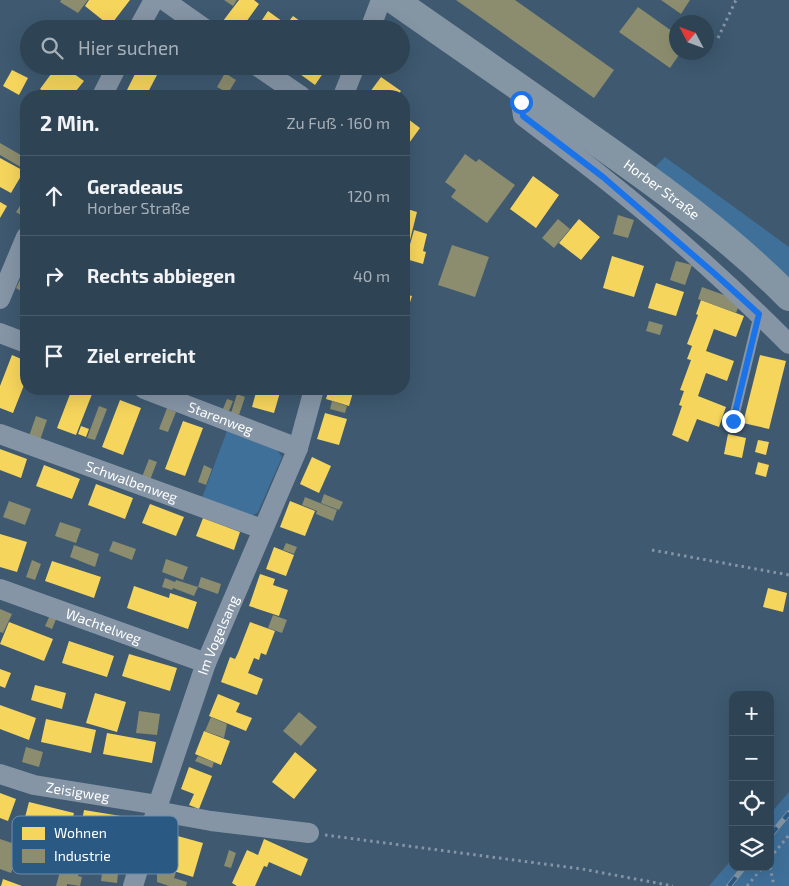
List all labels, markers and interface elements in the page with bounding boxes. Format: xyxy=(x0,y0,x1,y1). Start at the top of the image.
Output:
north arrow xyxy=(669,15,714,60)
search box xyxy=(20,20,410,75)
icon: search xyxy=(38,34,66,62)
text: Hier suchen xyxy=(78,36,179,59)
route start xyxy=(510,91,533,114)
text: 2 Min. xyxy=(40,110,100,135)
text: Zu Fuß · 160 m xyxy=(287,113,390,132)
street label: Horber Straße xyxy=(621,155,703,223)
text: Geradeaus xyxy=(87,175,183,198)
icon: ahead xyxy=(40,182,68,210)
text: 120 m xyxy=(347,186,390,205)
text: Horber Straße xyxy=(87,198,190,217)
icon: right xyxy=(40,262,68,290)
text: Rechts abbiegen xyxy=(87,264,235,287)
text: 40 m xyxy=(353,266,390,285)
icon: arrive xyxy=(40,342,68,370)
text: Ziel erreicht xyxy=(87,344,196,367)
street label: Starenweg xyxy=(186,398,256,438)
route end xyxy=(722,410,745,433)
street label: Schwalbenweg xyxy=(83,457,180,506)
street label: Im Vogelsang xyxy=(194,592,242,677)
street label: Wachtelweg xyxy=(63,604,144,647)
map controls xyxy=(729,691,774,871)
button: + xyxy=(729,691,774,736)
button: − xyxy=(729,736,774,781)
street label: Zeisigweg xyxy=(45,778,111,805)
button: locate xyxy=(729,781,774,826)
legend xyxy=(12,816,178,874)
text: Wohnen xyxy=(54,824,107,841)
button: layers xyxy=(729,826,774,871)
text: Industrie xyxy=(54,847,111,864)

